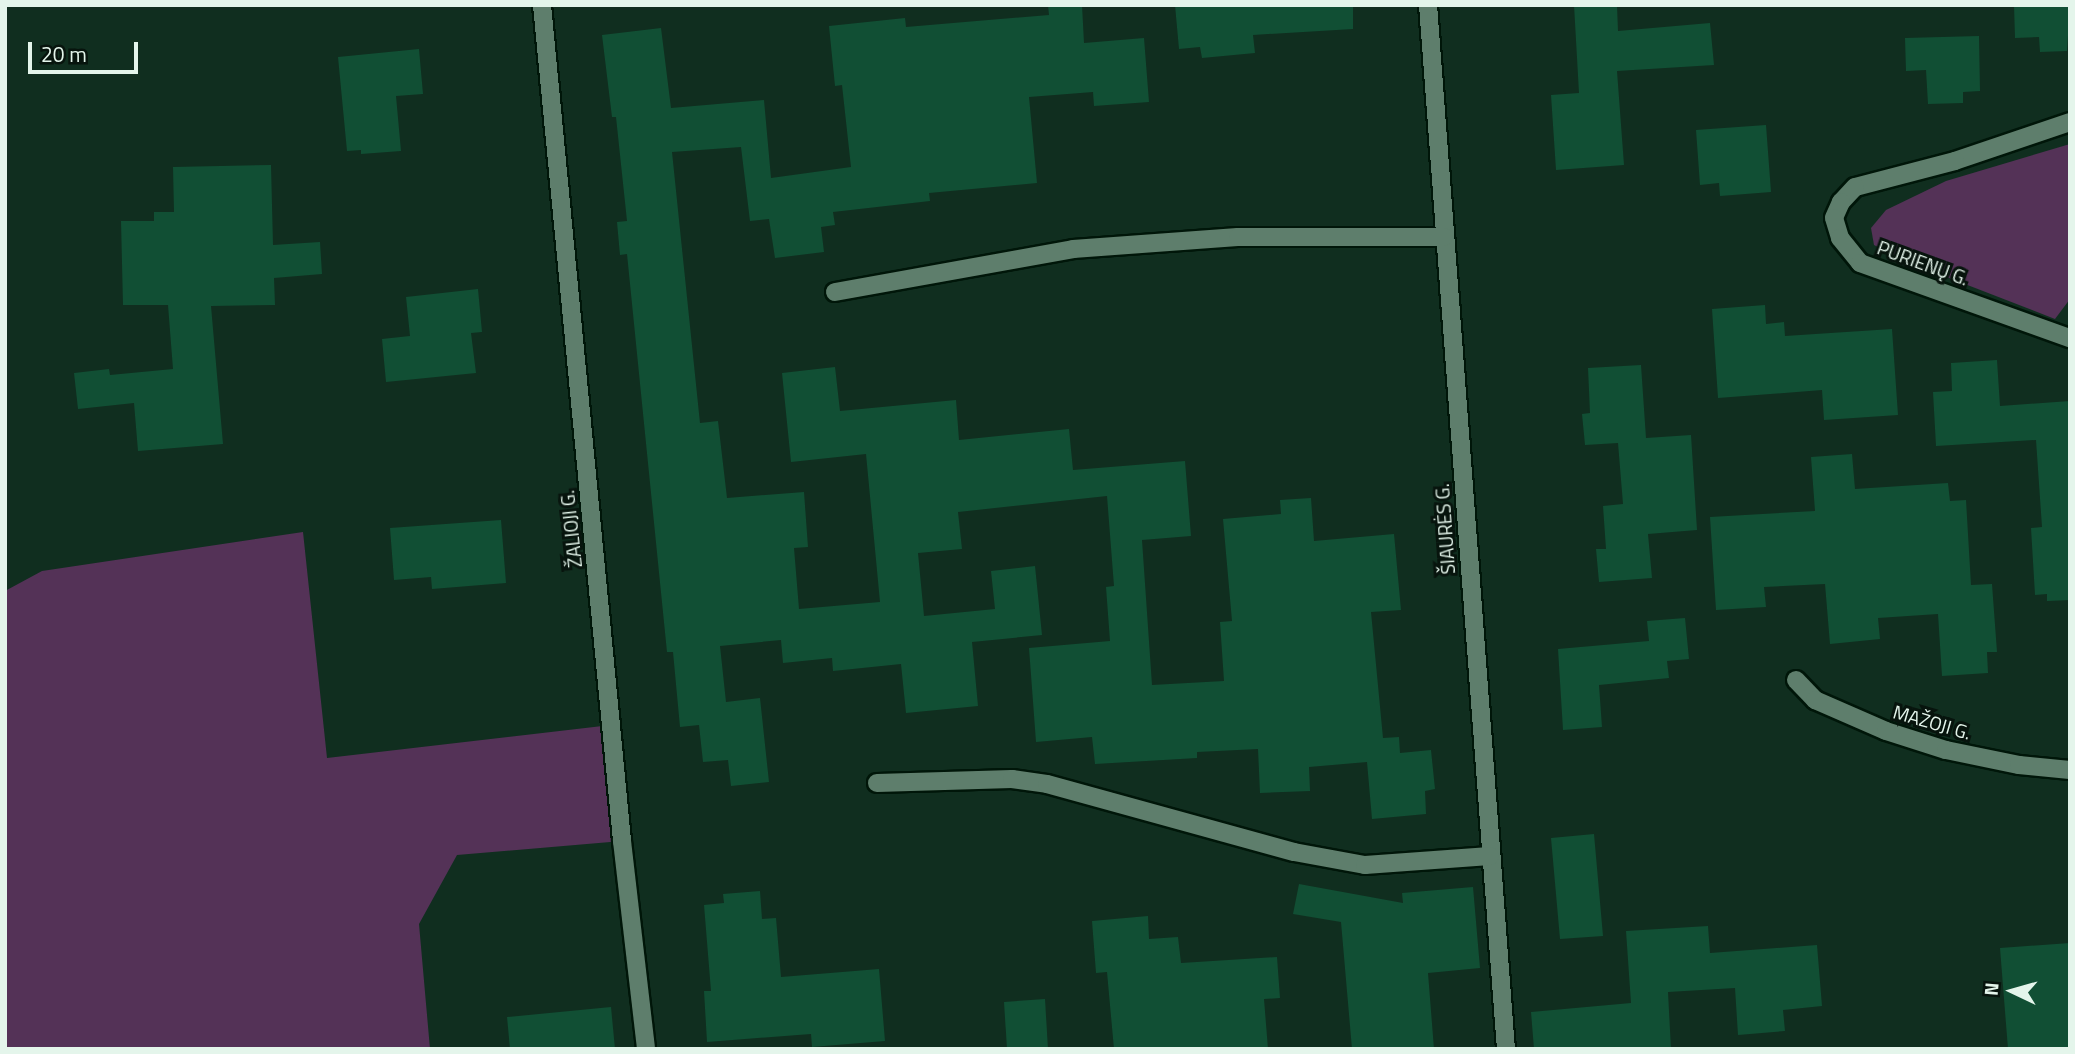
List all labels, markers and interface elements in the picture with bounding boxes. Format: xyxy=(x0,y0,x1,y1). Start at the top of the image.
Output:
scale bar xyxy=(32,28,142,72)
text: 20 m xyxy=(41,38,87,70)
street label: PURIENŲ G. xyxy=(1874,236,1972,290)
street label: ŠIAURĖS G. xyxy=(1430,483,1460,575)
street label: ŽALIOJI G. xyxy=(556,489,586,569)
street label: MAŽOJI G. xyxy=(1891,700,1973,744)
north arrow xyxy=(1977,956,2047,1026)
text: N xyxy=(1976,981,2006,997)

